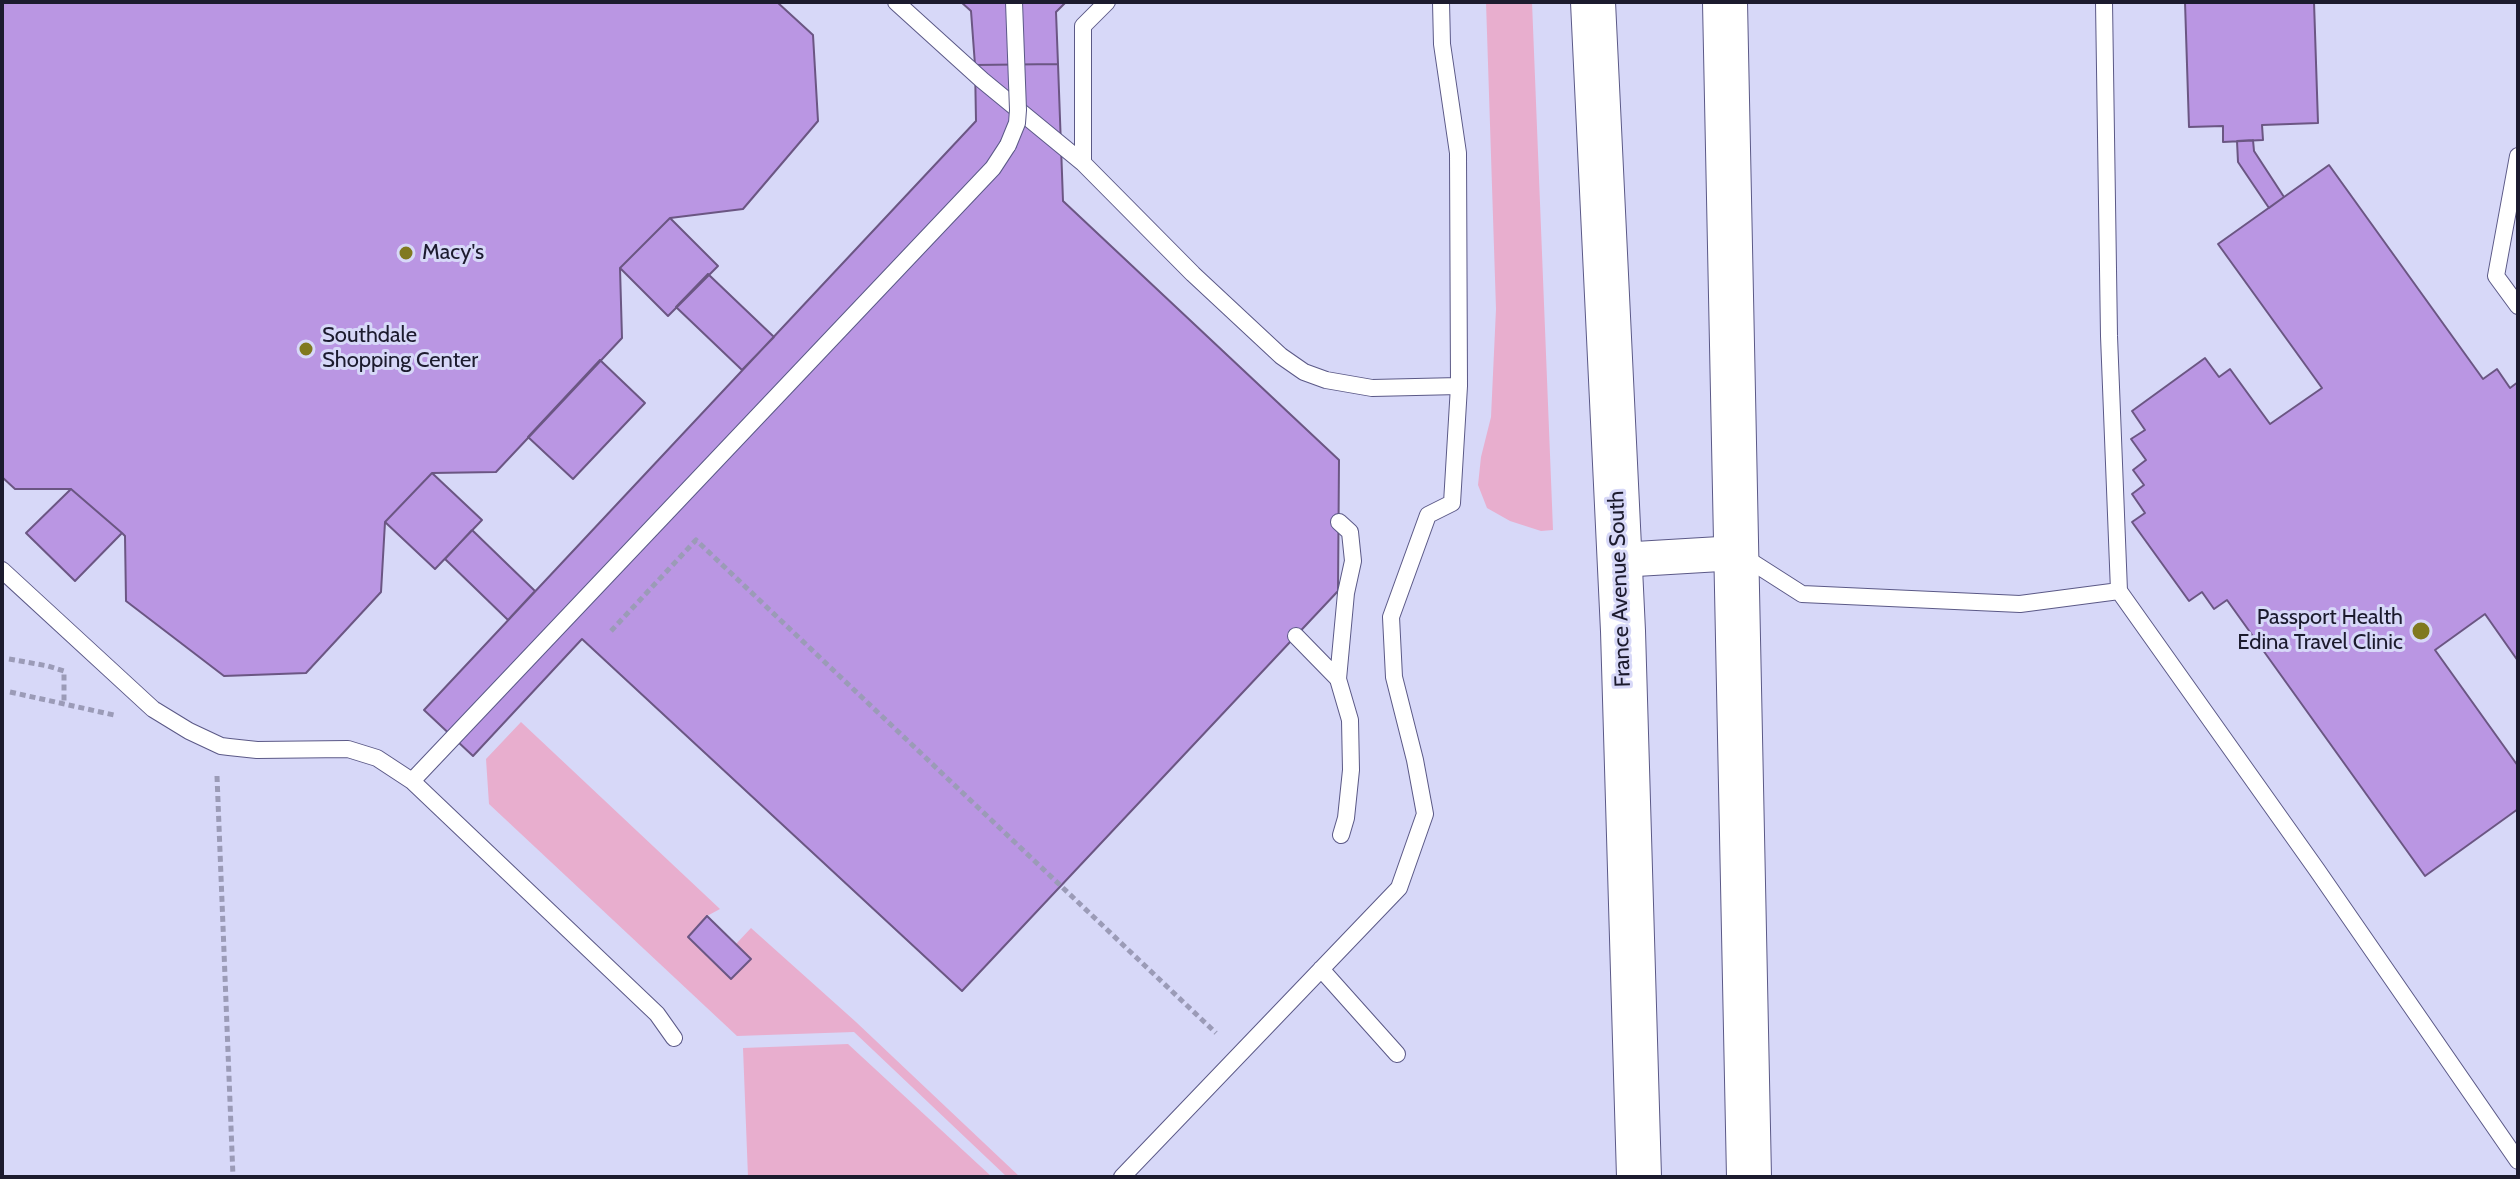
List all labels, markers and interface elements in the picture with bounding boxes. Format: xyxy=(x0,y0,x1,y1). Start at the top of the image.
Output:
place label: Macy's xyxy=(422,240,484,266)
marker: Macy's xyxy=(397,244,415,262)
place label: Southdale Shopping Center xyxy=(322,323,478,374)
marker: Southdale Shopping Center xyxy=(297,340,315,358)
street label: France Avenue South xyxy=(1603,490,1637,688)
place label: Passport Health Edina Travel Clinic xyxy=(2237,605,2403,656)
marker: Passport Health Edina Travel Clinic xyxy=(2410,620,2432,642)

